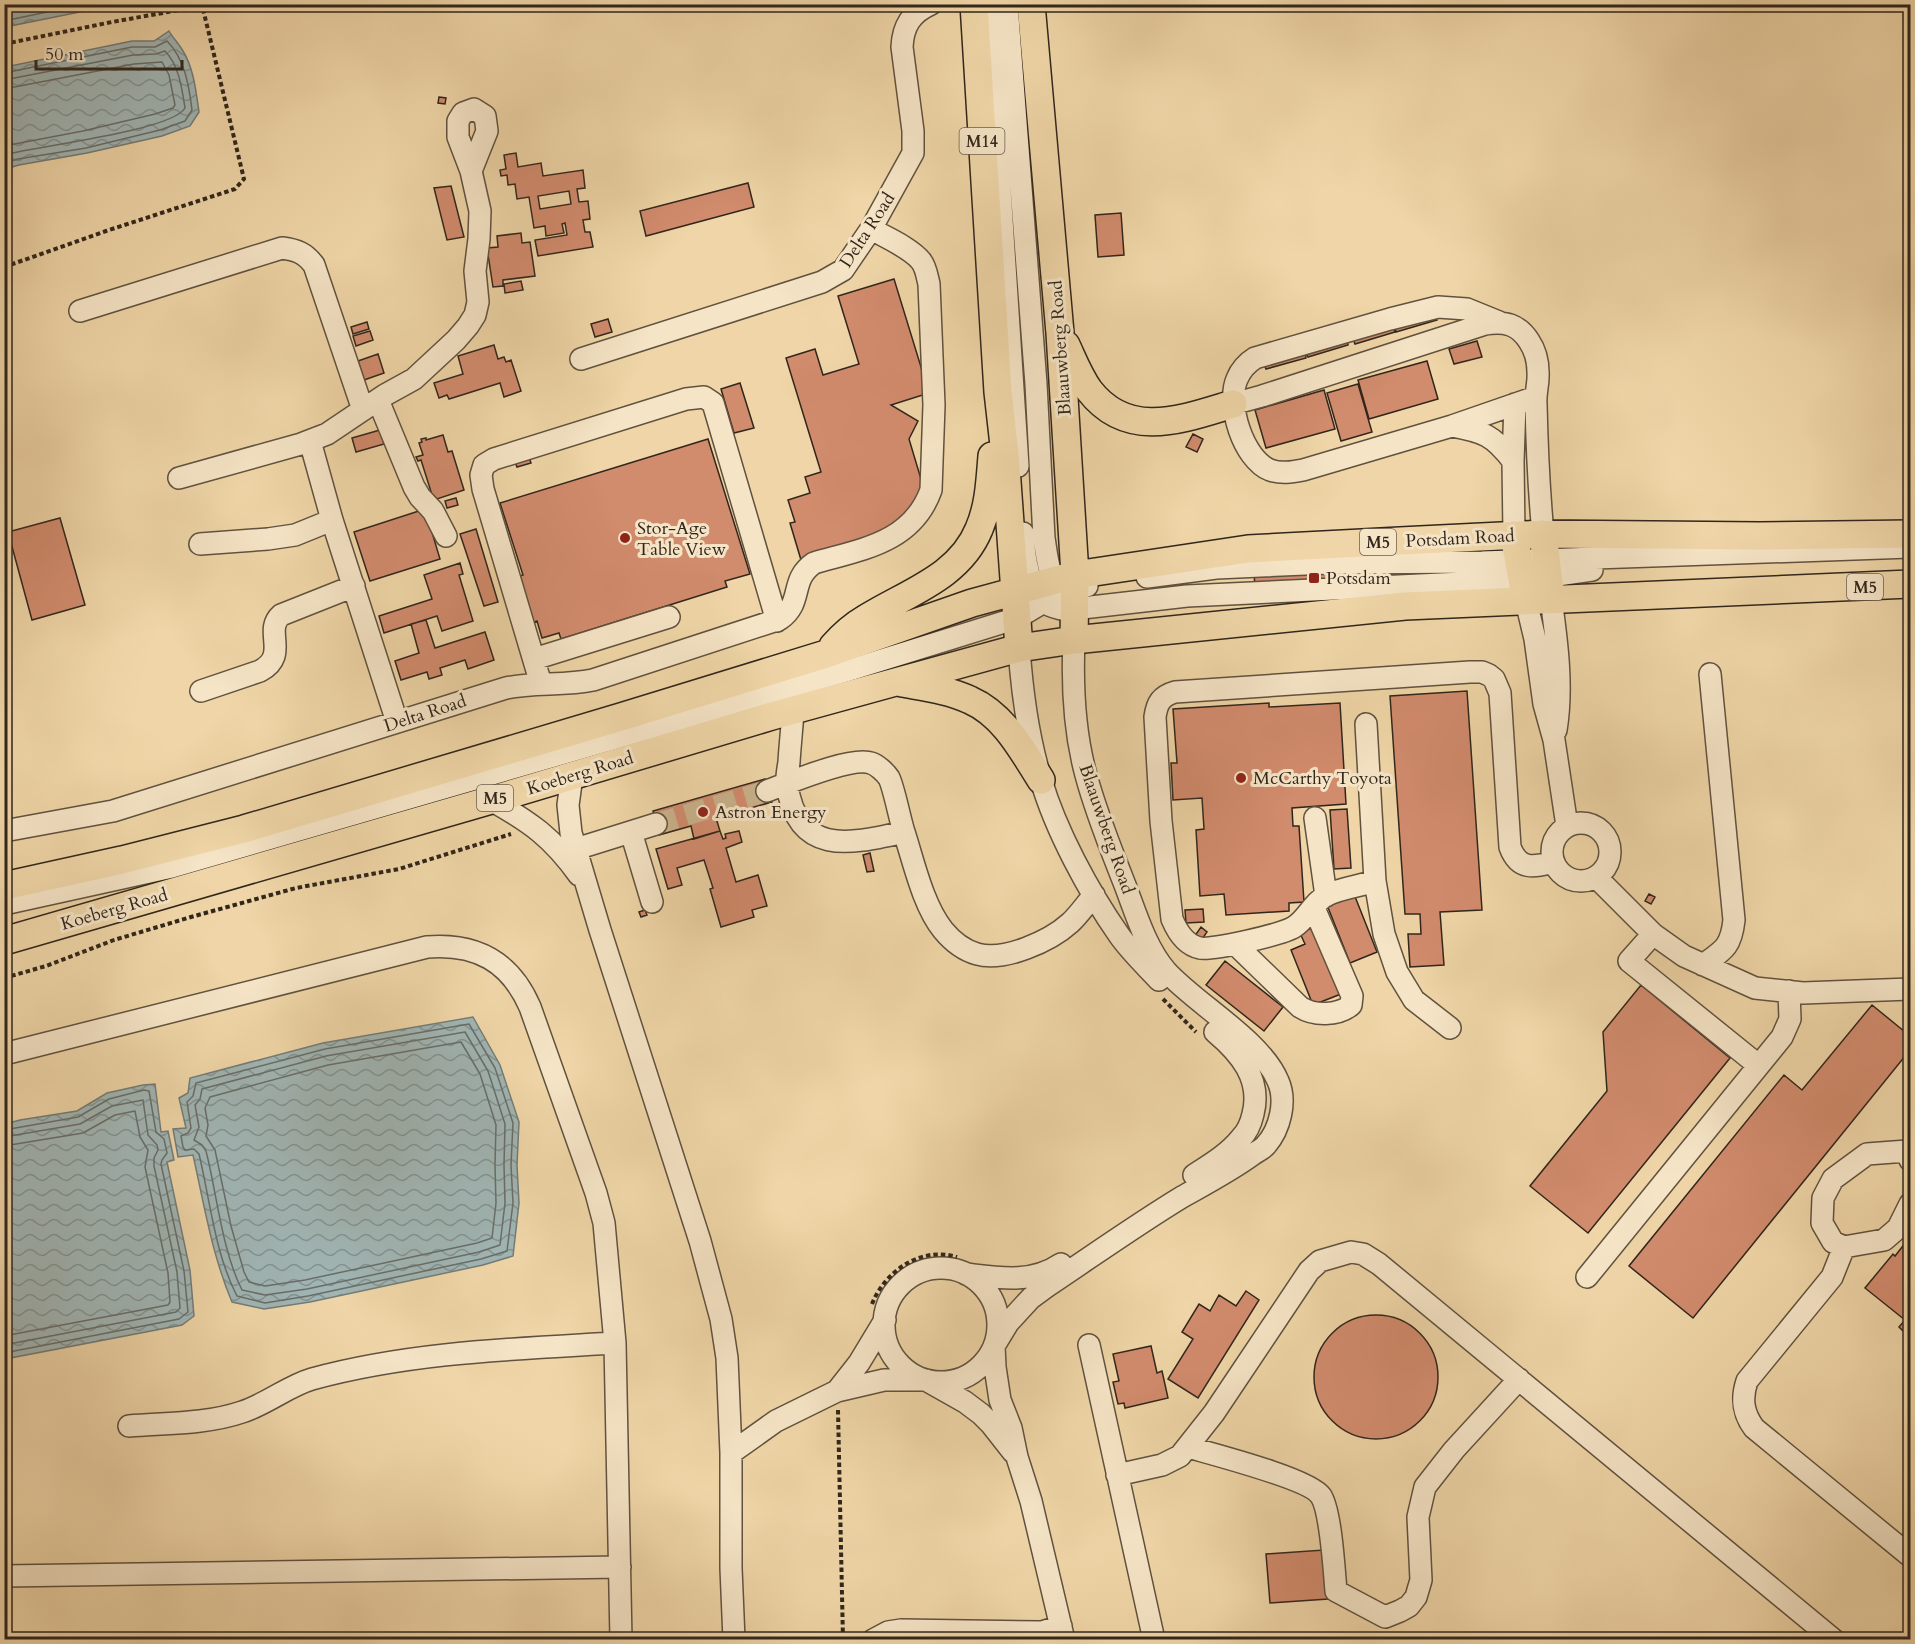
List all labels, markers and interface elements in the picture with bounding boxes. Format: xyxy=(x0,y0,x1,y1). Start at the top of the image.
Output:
scale bar xyxy=(36,33,182,71)
text: 50 m xyxy=(45,42,84,67)
road number: M14 xyxy=(960,128,1004,154)
street label: Delta Road xyxy=(834,187,901,273)
street label: Blaauwberg Road xyxy=(1043,279,1078,416)
place label: Stor-Age Table View xyxy=(637,516,727,562)
street label: Potsdam Road xyxy=(1405,523,1516,554)
road number: M5 xyxy=(1360,529,1396,555)
marker: Stor-Age Table View xyxy=(618,531,632,545)
place label: Potsdam xyxy=(1326,566,1391,591)
marker: Potsdam xyxy=(1307,571,1321,585)
road number: M5 xyxy=(1847,574,1883,600)
street label: Delta Road xyxy=(381,688,470,739)
street label: Koeberg Road xyxy=(524,745,637,802)
street label: Blaauwberg Road xyxy=(1073,761,1141,898)
place label: McCarthy Toyota xyxy=(1253,766,1392,791)
marker: McCarthy Toyota xyxy=(1234,771,1248,785)
road number: M5 xyxy=(477,785,513,811)
place label: Astron Energy xyxy=(715,800,827,825)
marker: Astron Energy xyxy=(696,805,710,819)
street label: Koeberg Road xyxy=(58,882,171,937)

